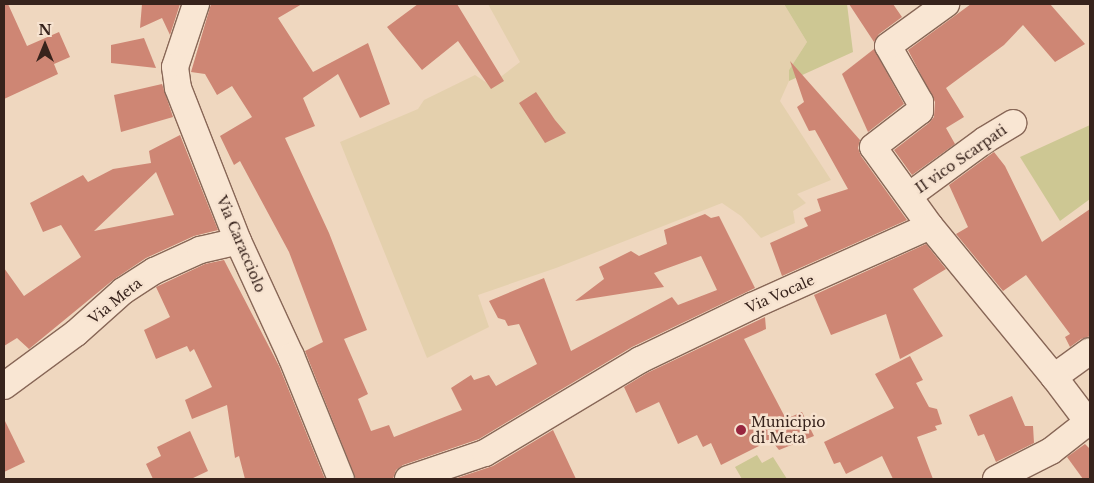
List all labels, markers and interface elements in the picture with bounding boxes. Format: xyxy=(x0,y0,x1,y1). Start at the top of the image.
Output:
north arrow xyxy=(20,20,70,70)
text: N xyxy=(38,21,52,39)
street label: II vico Scarpati xyxy=(912,121,1010,197)
street label: Via Caracciolo xyxy=(213,193,269,295)
street label: Via Vocale xyxy=(743,271,817,317)
street label: Via Meta xyxy=(85,275,145,327)
place label: Municipio di Meta xyxy=(751,414,825,447)
marker: Municipio di Meta xyxy=(735,424,747,436)

